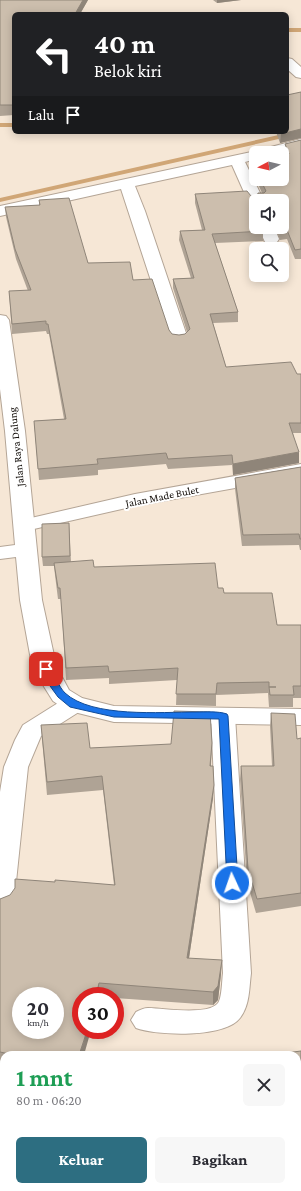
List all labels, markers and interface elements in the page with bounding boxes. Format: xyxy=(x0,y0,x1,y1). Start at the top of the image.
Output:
icon: left xyxy=(28,28,80,80)
text: 40 m xyxy=(94,28,155,59)
text: Belok kiri xyxy=(94,61,162,81)
icon: arrive xyxy=(62,104,84,126)
text: Lalu xyxy=(28,107,54,123)
north arrow xyxy=(249,146,289,186)
map controls xyxy=(249,146,289,282)
button: sound xyxy=(249,194,289,234)
button: search xyxy=(249,242,289,282)
street label: Jalan Raya Dalung xyxy=(6,406,27,488)
street label: Jalan Made Bulet xyxy=(123,483,200,510)
pin xyxy=(29,652,63,686)
icon: arrive xyxy=(35,658,57,680)
position arrow xyxy=(211,862,253,904)
speed limit sign: 30 xyxy=(72,987,124,1039)
text: 20 xyxy=(27,997,49,1019)
text: km/h xyxy=(27,1017,49,1028)
text: 1 mnt xyxy=(16,1064,72,1091)
button: close xyxy=(243,1064,285,1106)
text: 80 m · 06:20 xyxy=(16,1093,82,1108)
button: Keluar xyxy=(16,1137,147,1183)
button: Bagikan xyxy=(155,1137,285,1183)

